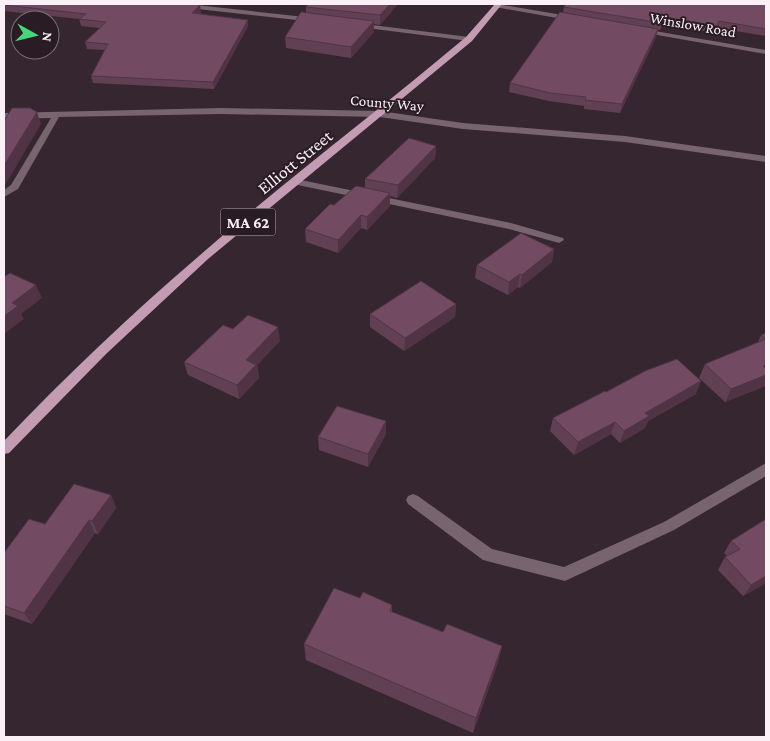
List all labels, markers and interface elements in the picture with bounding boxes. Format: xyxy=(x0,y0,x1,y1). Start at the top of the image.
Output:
north arrow xyxy=(10,10,60,60)
street label: Winslow Road xyxy=(649,10,737,40)
text: N xyxy=(39,31,56,43)
street label: County Way xyxy=(350,92,424,115)
street label: Elliott Street xyxy=(254,125,337,198)
road number: MA 62 xyxy=(220,208,276,236)

